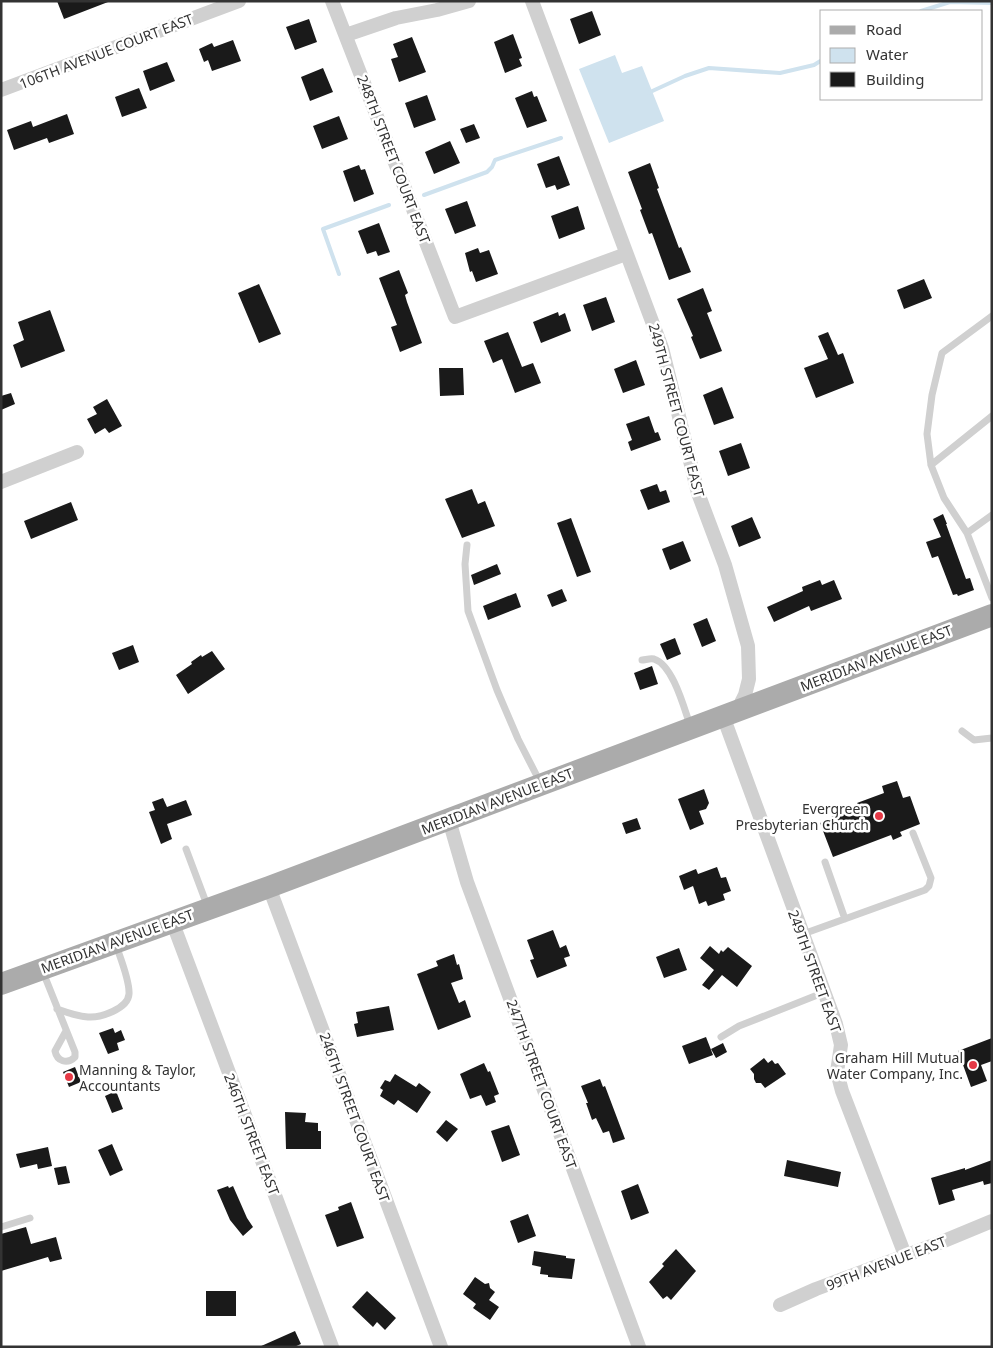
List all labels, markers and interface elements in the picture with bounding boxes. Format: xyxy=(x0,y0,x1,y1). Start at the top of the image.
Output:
street label: 106TH AVENUE COURT EAST xyxy=(16,9,196,93)
legend xyxy=(820,10,983,100)
text: Road xyxy=(866,19,902,39)
text: Water xyxy=(866,44,908,64)
text: Building xyxy=(866,69,924,89)
street label: 248TH STREET COURT EAST xyxy=(353,72,435,246)
street label: 249TH STREET COURT EAST xyxy=(645,321,709,499)
street label: MERIDIAN AVENUE EAST xyxy=(797,620,955,696)
street label: MERIDIAN AVENUE EAST xyxy=(418,763,576,839)
place label: Evergreen Presbyterian Church xyxy=(735,799,869,834)
marker: Evergreen Presbyterian Church xyxy=(873,810,885,822)
street label: MERIDIAN AVENUE EAST xyxy=(38,904,196,977)
street label: 249TH STREET EAST xyxy=(784,907,846,1035)
street label: 247TH STREET COURT EAST xyxy=(502,997,582,1172)
street label: 246TH STREET COURT EAST xyxy=(315,1030,395,1205)
place label: Graham Hill Mutual Water Company, Inc. xyxy=(827,1048,963,1083)
marker: Graham Hill Mutual Water Company, Inc. xyxy=(967,1059,979,1071)
place label: Manning & Taylor, Accountants xyxy=(79,1060,196,1095)
street label: 246TH STREET EAST xyxy=(220,1070,284,1198)
marker: Manning & Taylor, Accountants xyxy=(63,1071,75,1083)
street label: 99TH AVENUE EAST xyxy=(823,1231,949,1295)

